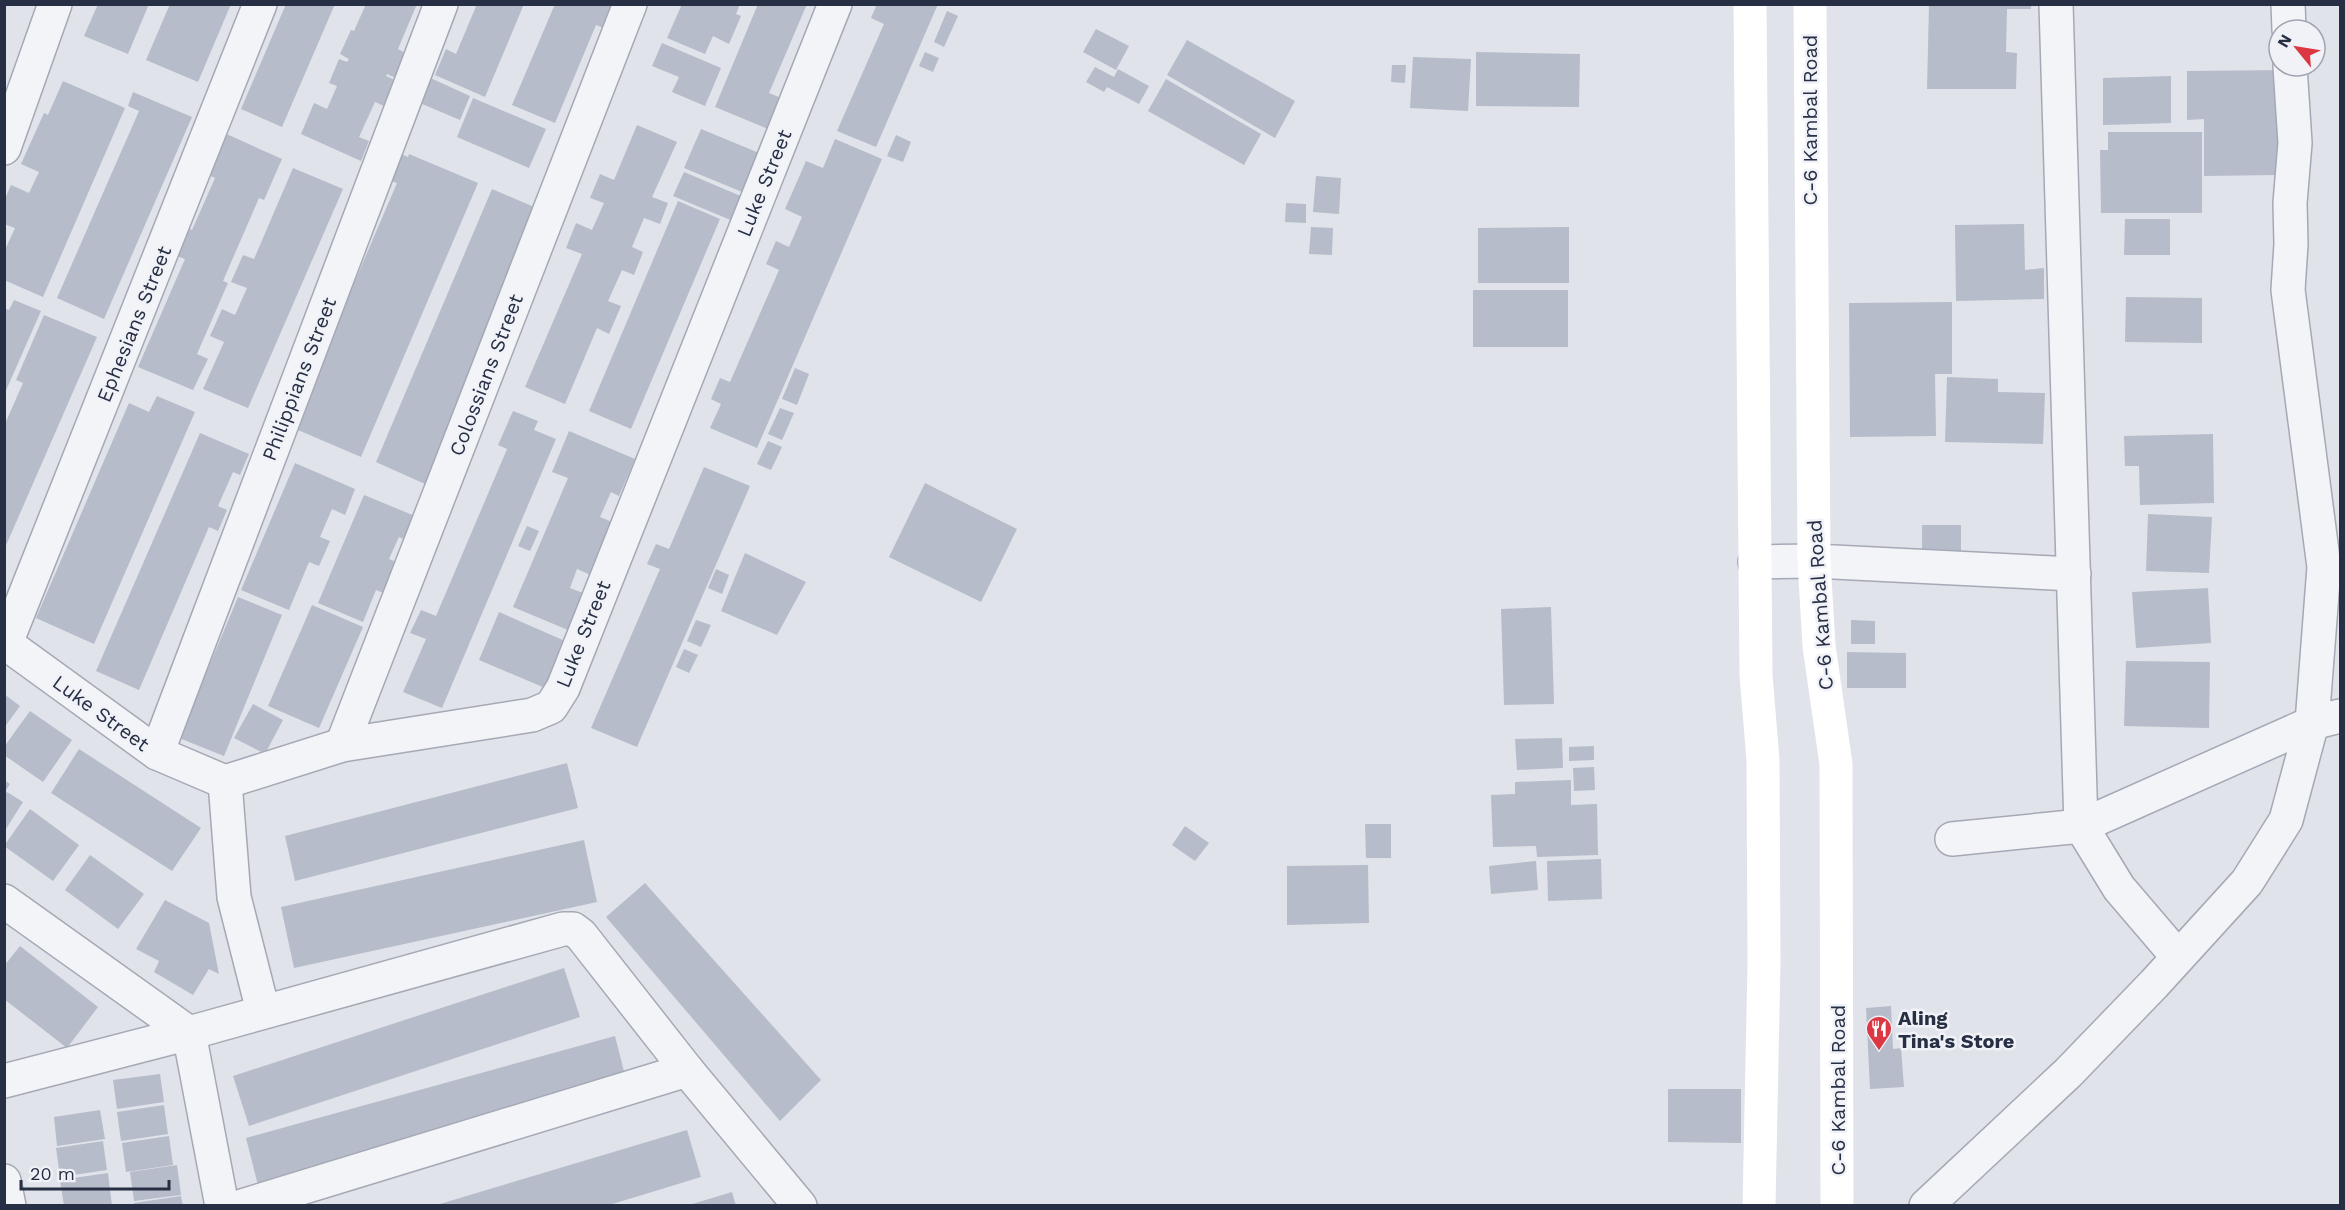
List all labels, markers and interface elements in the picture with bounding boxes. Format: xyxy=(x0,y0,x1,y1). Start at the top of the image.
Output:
north arrow xyxy=(2267,18,2327,78)
text: N xyxy=(2273,31,2296,51)
street label: C-6 Kambal Road xyxy=(1798,35,1822,205)
street label: Luke Street xyxy=(732,125,797,240)
street label: Ephesians Street xyxy=(92,242,177,406)
street label: Colossians Street xyxy=(444,290,528,459)
street label: Philippians Street xyxy=(257,293,341,464)
street label: C-6 Kambal Road xyxy=(1802,519,1838,691)
street label: Luke Street xyxy=(551,576,616,691)
street label: Luke Street xyxy=(48,670,155,756)
street label: C-6 Kambal Road xyxy=(1826,1005,1850,1175)
place label: Aling Tina's Store xyxy=(1898,1006,2014,1053)
restaurant icon: Aling Tina's Store xyxy=(1864,1014,1894,1052)
scale bar xyxy=(21,1153,170,1191)
text: 20 m xyxy=(30,1163,75,1184)

